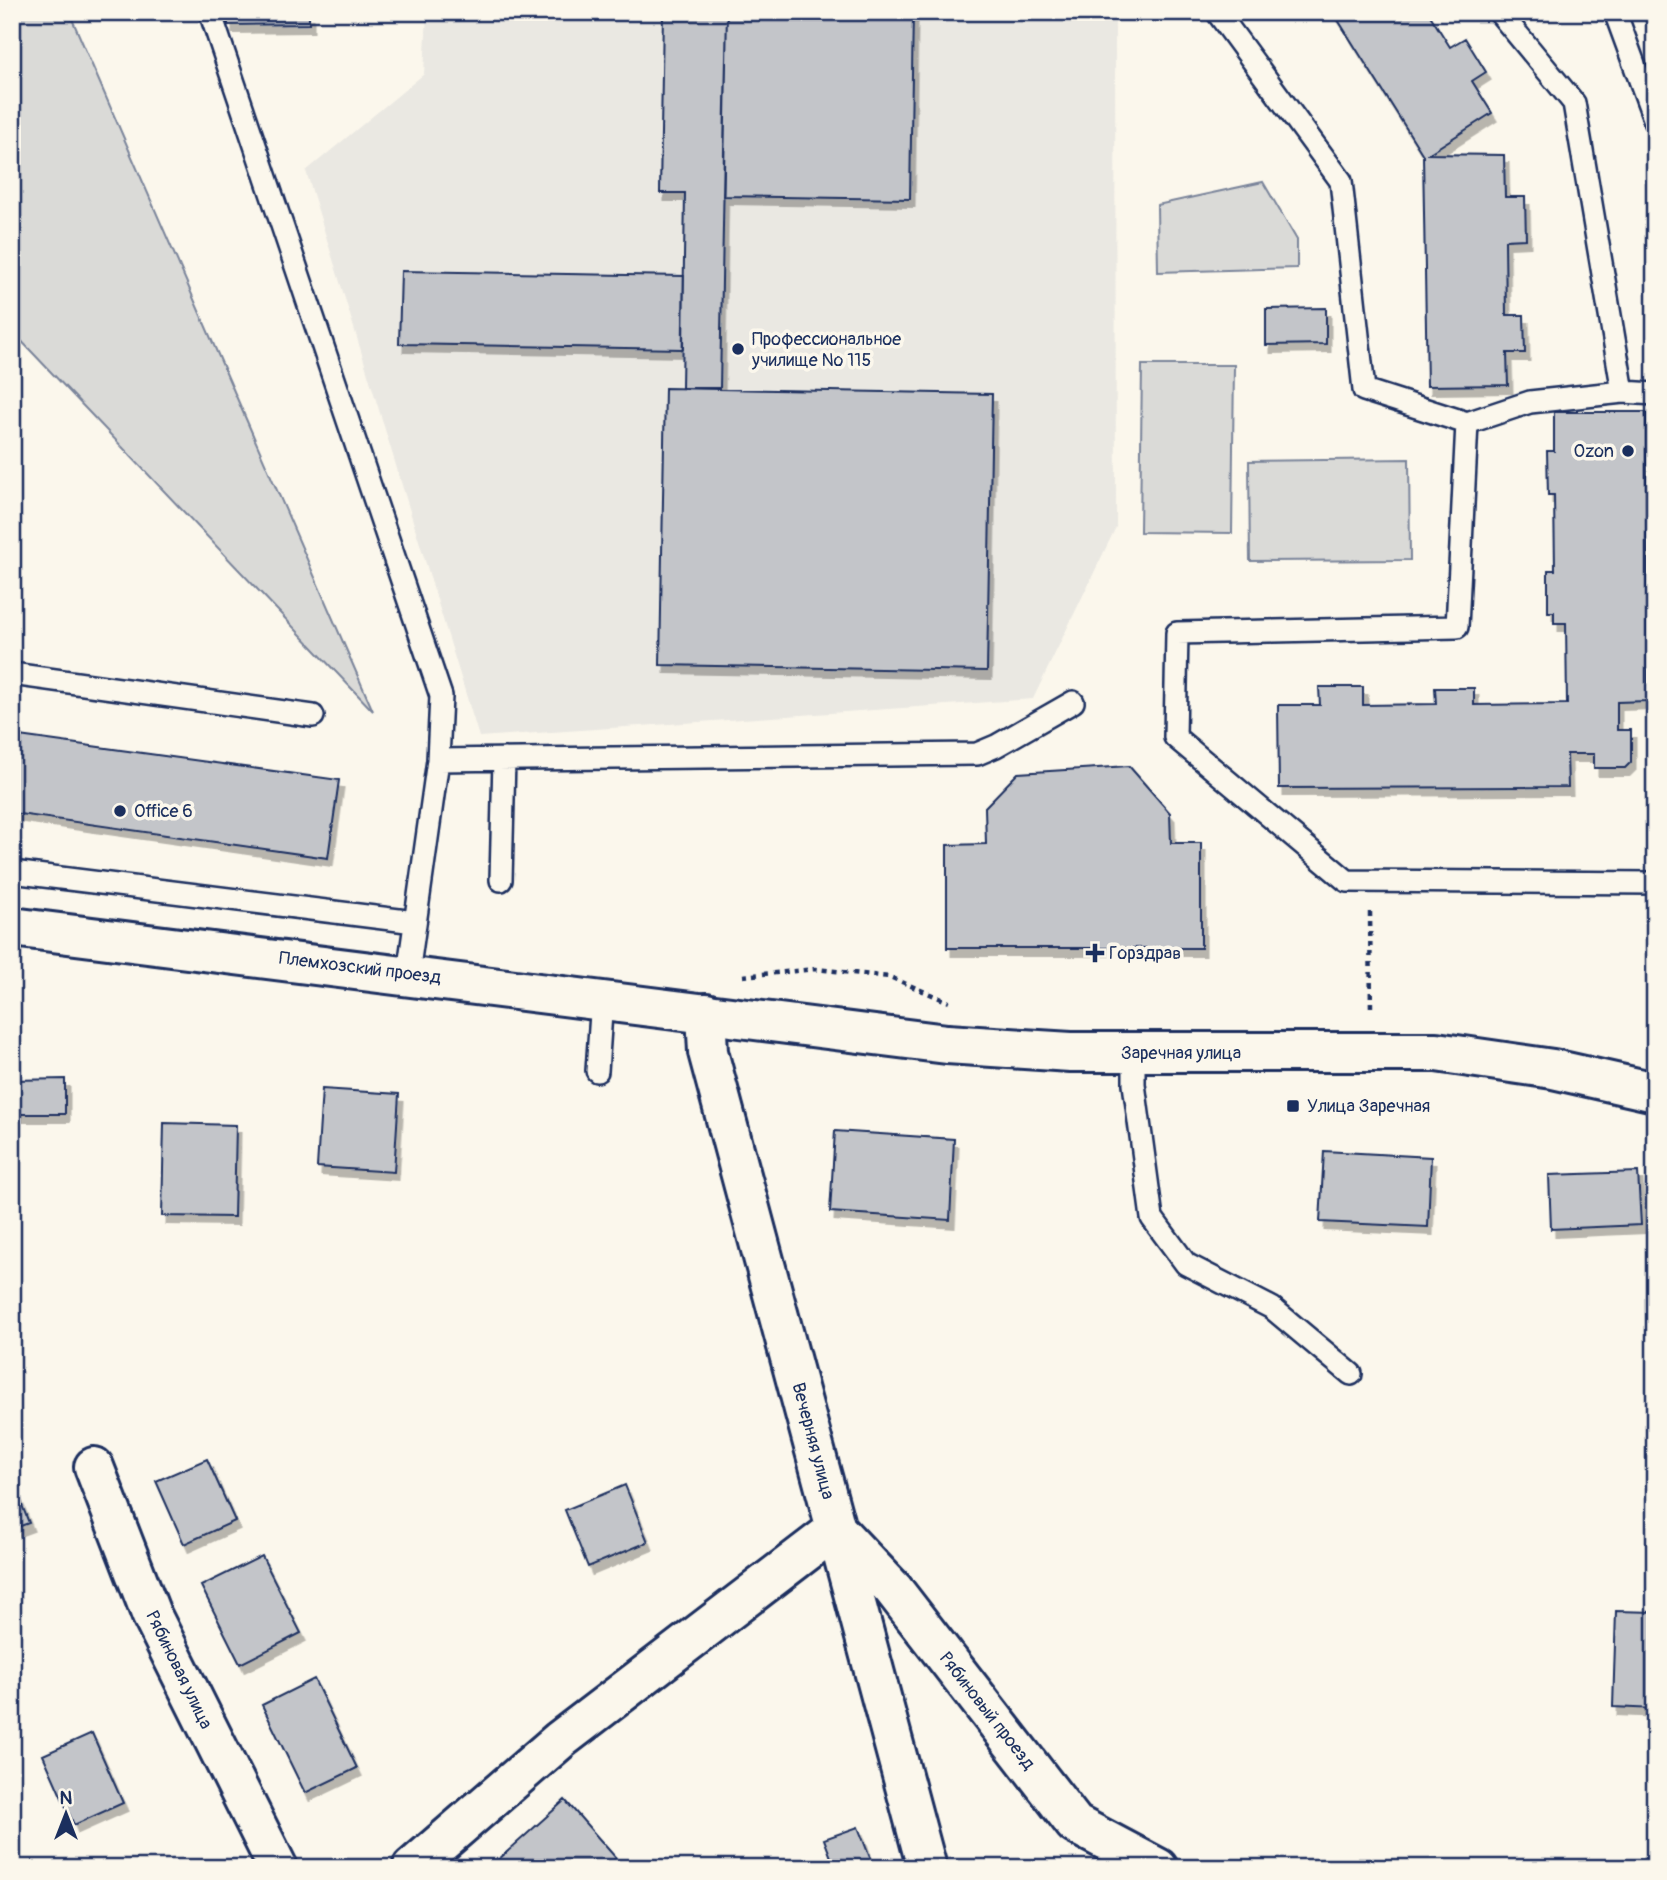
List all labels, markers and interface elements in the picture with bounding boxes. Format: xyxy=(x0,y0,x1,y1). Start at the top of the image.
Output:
place label: Профессиональное училище № 115 xyxy=(751,328,901,372)
marker: Профессиональное училище № 115 xyxy=(730,341,746,357)
place label: Ozon xyxy=(1574,440,1614,463)
marker: Ozon xyxy=(1620,443,1636,459)
place label: Office 6 xyxy=(134,800,193,823)
marker: Office 6 xyxy=(112,803,128,819)
place label: Горздрав xyxy=(1109,942,1181,965)
marker: Горздрав xyxy=(1087,945,1103,961)
street label: Племхозский проезд xyxy=(278,947,442,989)
street label: Заречная улица xyxy=(1121,1042,1241,1065)
place label: Улица Заречная xyxy=(1307,1095,1430,1118)
marker: Улица Заречная xyxy=(1285,1098,1301,1114)
street label: Вечерняя улица xyxy=(786,1380,840,1502)
street label: Рябиновая улица xyxy=(140,1607,218,1733)
street label: Рябиновый проезд xyxy=(934,1648,1040,1775)
north arrow xyxy=(32,1778,102,1848)
text: N xyxy=(60,1786,73,1810)

